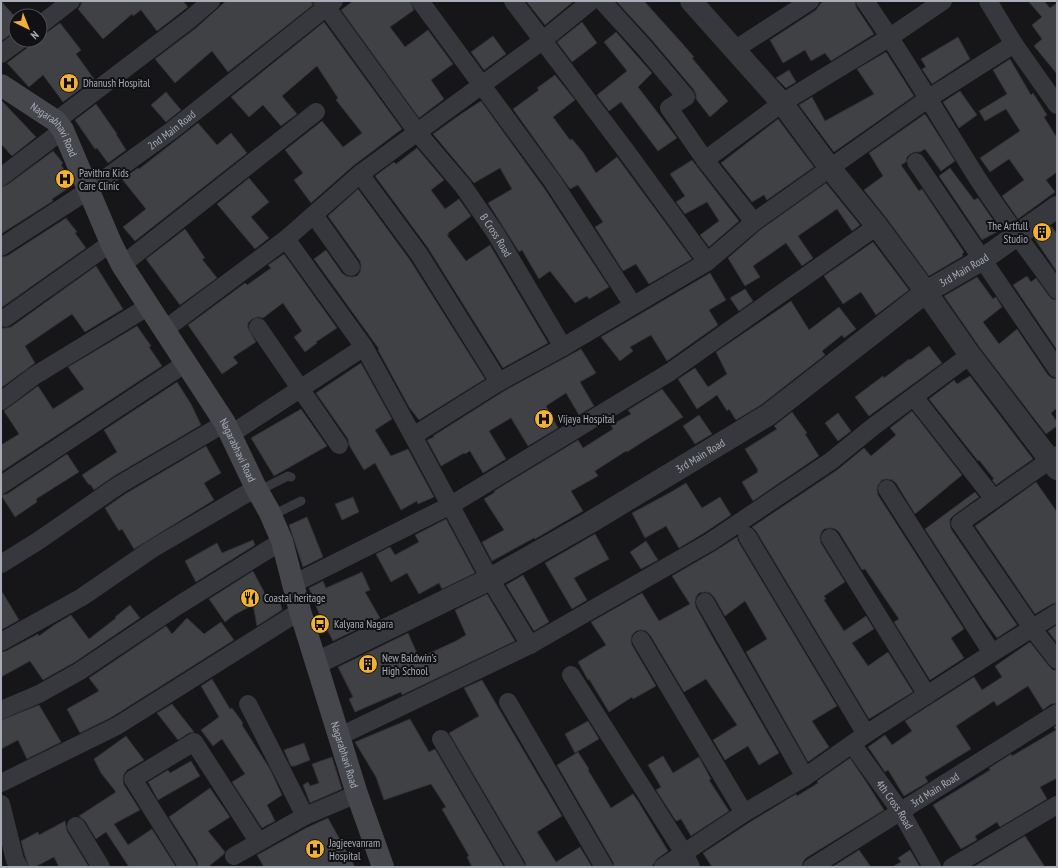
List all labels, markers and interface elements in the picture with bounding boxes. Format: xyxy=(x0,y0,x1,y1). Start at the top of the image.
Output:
north arrow xyxy=(8,8,48,48)
text: N xyxy=(28,28,42,42)
hospital icon: Dhanush Hospital xyxy=(58,72,80,94)
place label: Dhanush Hospital xyxy=(83,76,150,90)
street label: Nagarabhavi Road xyxy=(28,99,81,159)
street label: 2nd Main Road xyxy=(145,107,199,153)
place label: Pavithra Kids Care Clinic xyxy=(79,166,129,193)
hospital icon: Pavithra Kids Care Clinic xyxy=(54,168,76,190)
street label: B Cross Road xyxy=(477,211,515,260)
place label: The Artfull Studio xyxy=(987,219,1028,246)
building icon: The Artfull Studio xyxy=(1031,221,1053,243)
street label: 3rd Main Road xyxy=(937,250,991,290)
hospital icon: Vijaya Hospital xyxy=(533,408,555,430)
place label: Vijaya Hospital xyxy=(557,412,615,426)
street label: Nagarabhavi Road xyxy=(217,415,259,484)
street label: 3rd Main Road xyxy=(673,436,728,476)
restaurant icon: Coastal heritage xyxy=(239,587,261,609)
place label: Coastal heritage xyxy=(264,591,326,605)
bus stop icon: Kalyana Nagara xyxy=(309,613,331,635)
place label: Kalyana Nagara xyxy=(334,617,393,631)
place label: New Baldwin's High School xyxy=(382,651,437,678)
building icon: New Baldwin's High School xyxy=(357,653,379,675)
street label: Nagarabhavi Road xyxy=(328,720,362,790)
street label: 3rd Main Road xyxy=(908,769,962,810)
street label: 4th Cross Road xyxy=(873,777,916,832)
place label: Jagjeevanram Hospital xyxy=(328,836,380,863)
hospital icon: Jagjeevanram Hospital xyxy=(304,838,326,860)

